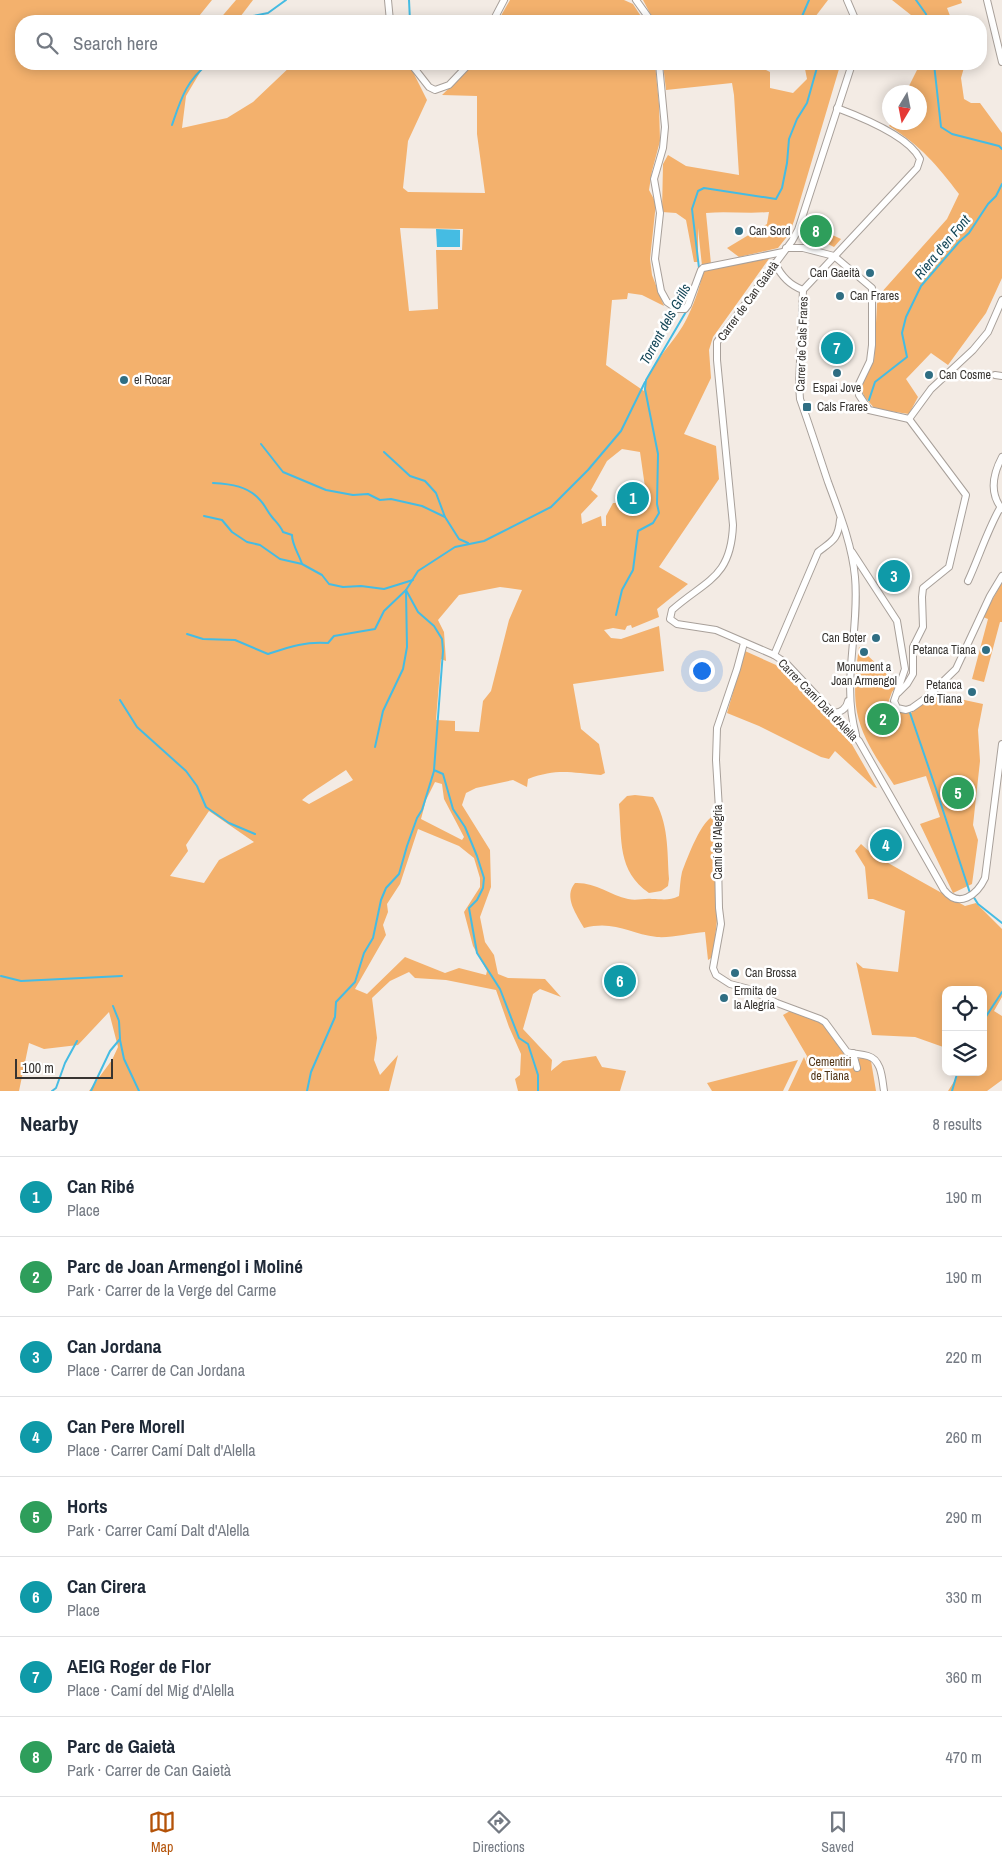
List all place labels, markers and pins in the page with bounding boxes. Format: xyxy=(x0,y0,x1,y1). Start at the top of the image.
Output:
pin: 8 xyxy=(800,212,832,250)
place label: Can Sord xyxy=(749,223,791,239)
marker: Can Sord xyxy=(733,225,745,237)
place label: Can Gaeità xyxy=(810,265,861,281)
marker: Can Gaeità xyxy=(864,267,876,279)
place label: Can Frares xyxy=(850,288,899,304)
marker: Can Frares xyxy=(834,290,846,302)
pin: 7 xyxy=(821,329,853,367)
marker: Espai Jove xyxy=(831,367,843,379)
place label: Can Cosme xyxy=(939,367,991,383)
marker: Can Cosme xyxy=(923,369,935,381)
place label: el Rocar xyxy=(134,372,171,388)
marker: el Rocar xyxy=(118,374,130,386)
place label: Espai Jove xyxy=(813,380,861,396)
place label: Cals Frares xyxy=(817,399,868,415)
marker: Cals Frares xyxy=(801,401,813,413)
pin: 1 xyxy=(617,479,649,517)
pin: 3 xyxy=(878,557,910,595)
place label: Can Boter xyxy=(822,630,867,646)
marker: Can Boter xyxy=(870,632,882,644)
place label: Petanca Tiana xyxy=(912,642,977,658)
marker: Petanca Tiana xyxy=(980,644,992,656)
marker: Monument a Joan Armengol xyxy=(858,646,870,658)
place label: Monument a Joan Armengol xyxy=(831,659,897,689)
place label: Petanca de Tiana xyxy=(924,677,963,707)
marker: Petanca de Tiana xyxy=(966,686,978,698)
pin: 2 xyxy=(867,700,899,738)
pin: 5 xyxy=(942,774,974,812)
pin: 4 xyxy=(870,826,902,864)
pin: 6 xyxy=(604,962,636,1000)
place label: Can Brossa xyxy=(745,965,797,981)
marker: Can Brossa xyxy=(729,967,741,979)
place label: Ermita de la Alegría xyxy=(734,983,777,1013)
marker: Ermita de la Alegría xyxy=(718,992,730,1004)

